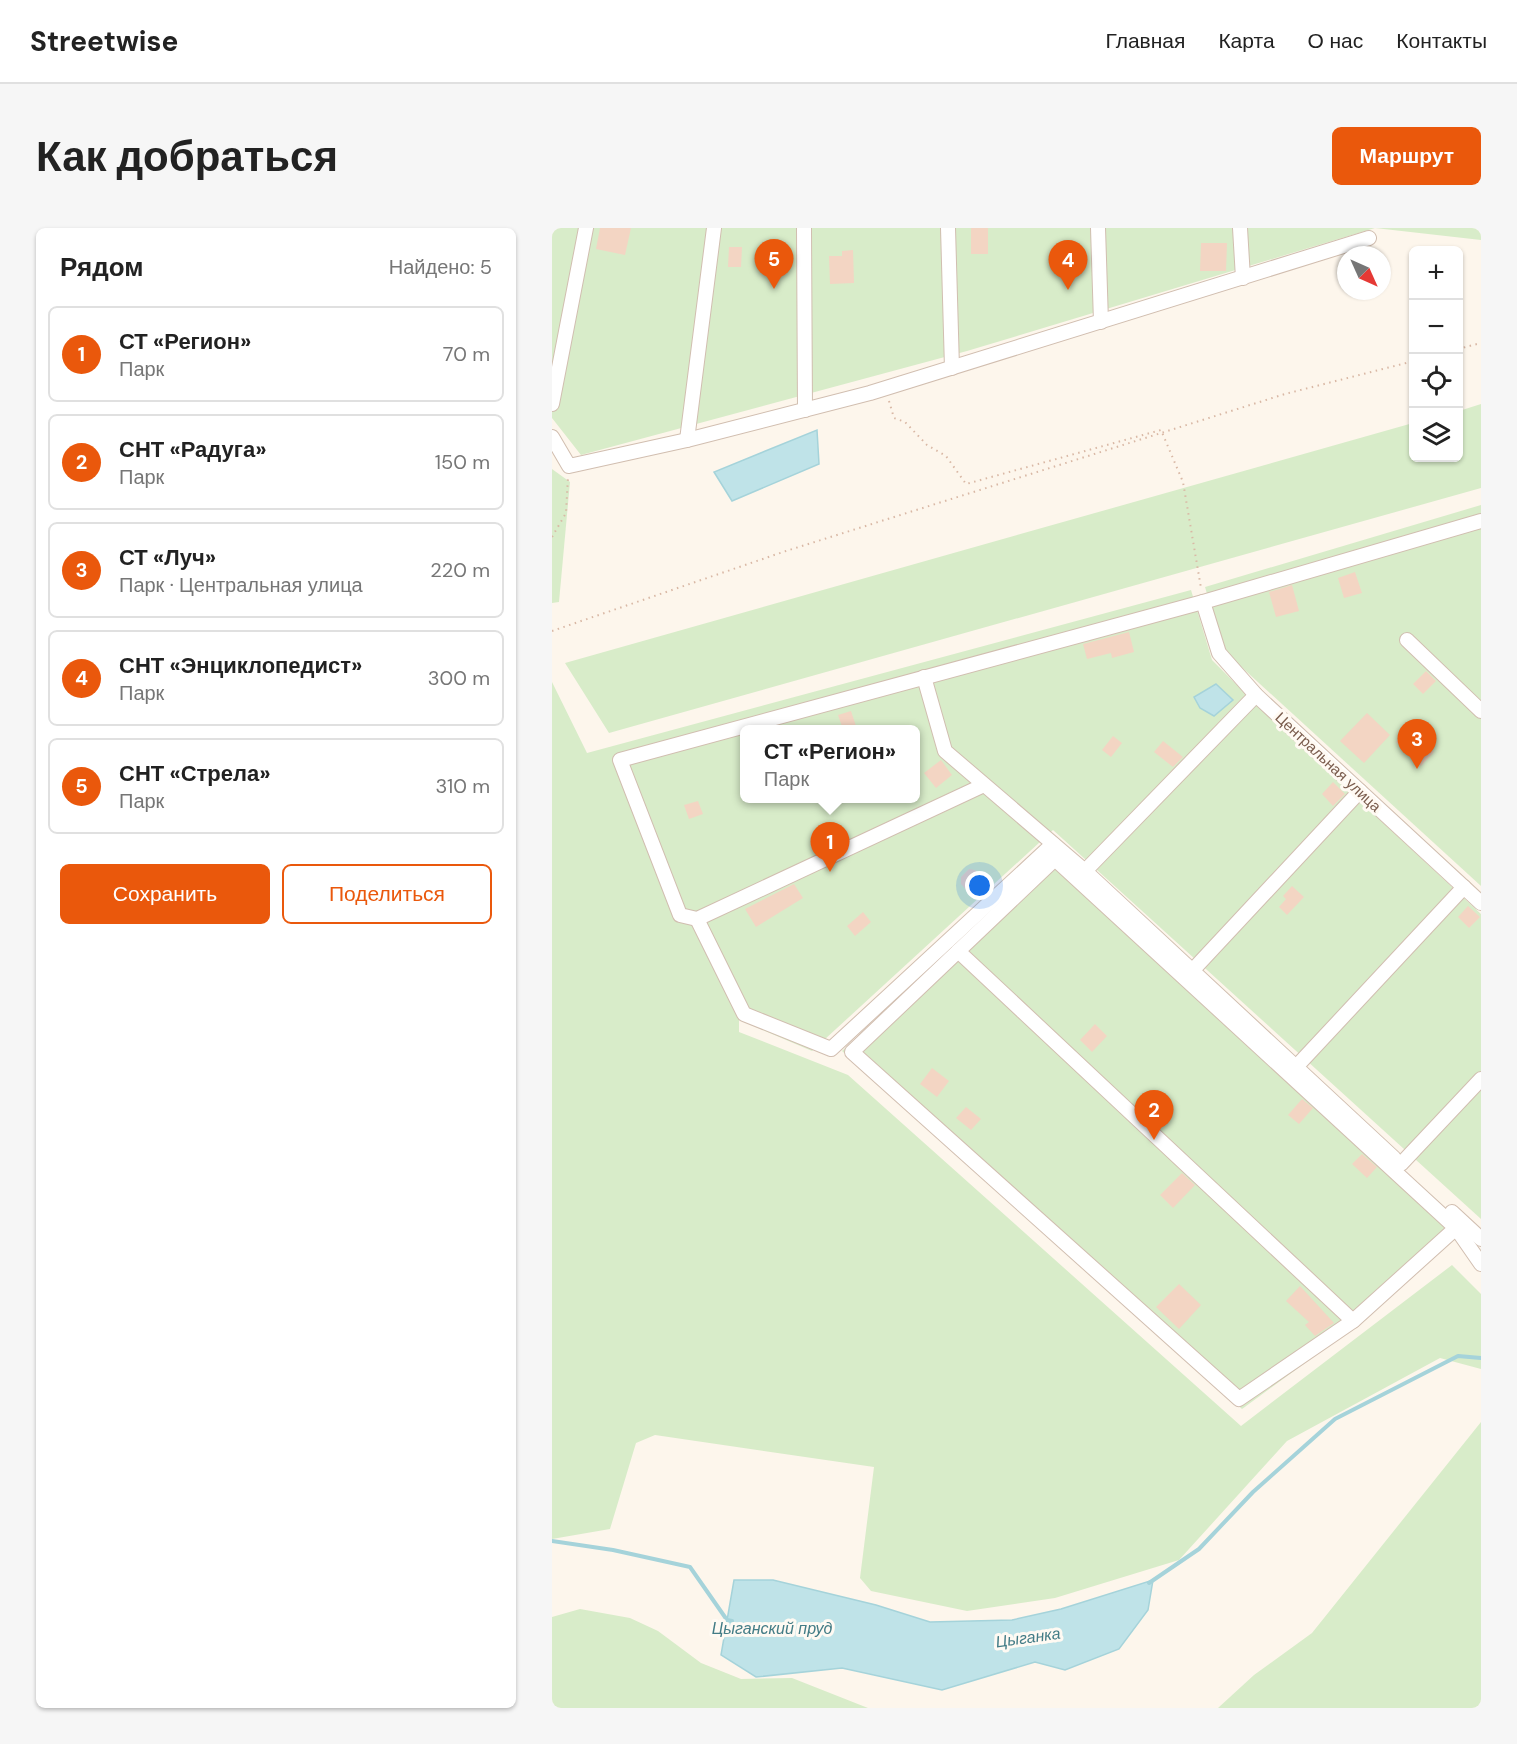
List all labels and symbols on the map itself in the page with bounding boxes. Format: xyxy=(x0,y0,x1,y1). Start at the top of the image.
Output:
pin: 5 xyxy=(754,239,794,289)
pin: 4 xyxy=(1048,241,1088,290)
north arrow xyxy=(1337,246,1391,300)
street label: Центральная улица xyxy=(1271,708,1386,817)
pin: 3 xyxy=(1398,720,1436,769)
pin: 1 xyxy=(810,822,850,872)
your location xyxy=(965,871,994,900)
pin: 2 xyxy=(1134,1090,1174,1140)
water label: Цыганский пруд xyxy=(712,1618,833,1639)
water label: Цыганка xyxy=(994,1623,1062,1652)

